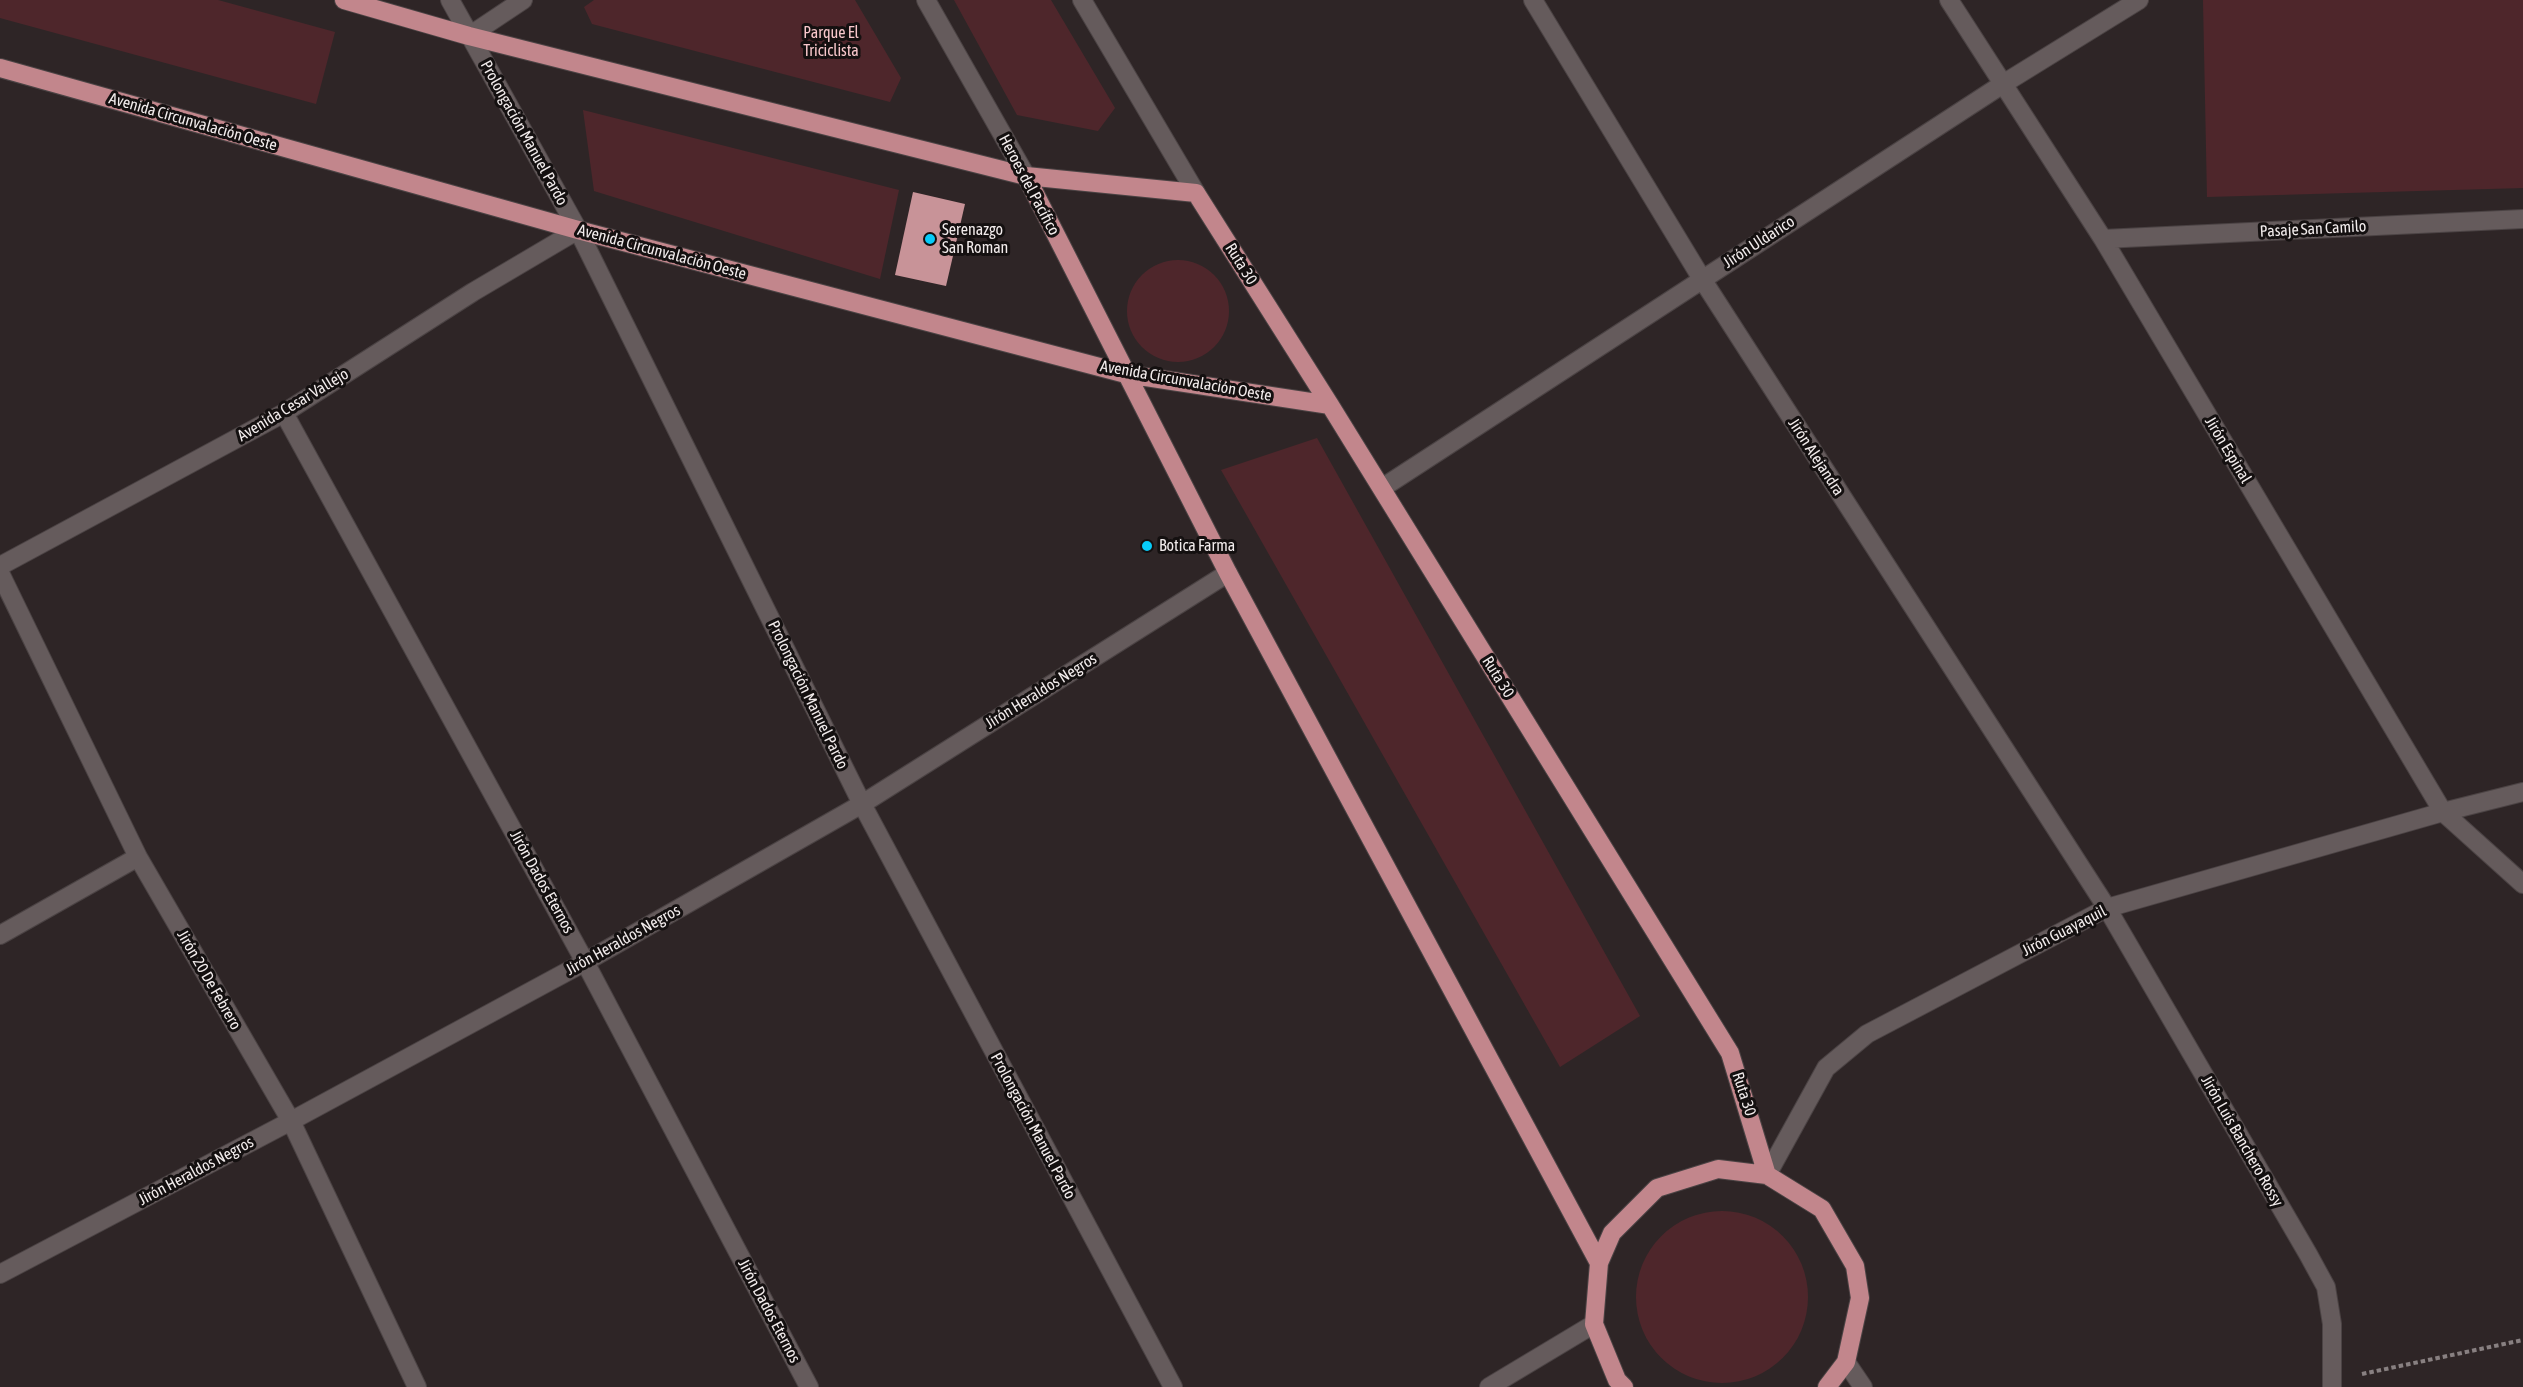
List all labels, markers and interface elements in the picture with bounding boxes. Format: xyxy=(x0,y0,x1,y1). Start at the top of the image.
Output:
park label: Parque El Triciclista xyxy=(803,23,859,61)
street label: Prolongación Manuel Pardo xyxy=(476,57,572,209)
street label: Avenida Circunvalación Oeste xyxy=(107,89,279,155)
street label: Heroes del Pacífico xyxy=(994,131,1064,239)
street label: Jirón Uldarico xyxy=(1720,212,1798,272)
street label: Pasaje San Camilo xyxy=(2259,217,2367,241)
street label: Avenida Circunvalación Oeste xyxy=(576,220,748,284)
place label: Serenazgo San Roman xyxy=(942,220,1008,258)
marker: Serenazgo San Roman xyxy=(923,232,937,246)
street label: Ruta 30 xyxy=(1221,240,1261,288)
street label: Avenida Circunvalación Oeste xyxy=(1099,356,1273,406)
street label: Avenida Cesar Vallejo xyxy=(234,364,352,446)
street label: Jirón Espinal xyxy=(2201,413,2255,487)
street label: Jirón Alejandra xyxy=(1784,415,1848,499)
place label: Botica Farma xyxy=(1159,536,1235,556)
marker: Botica Farma xyxy=(1140,539,1154,553)
street label: Prolongación Manuel Pardo xyxy=(764,618,852,772)
street label: Jirón Heraldos Negros xyxy=(982,649,1100,733)
street label: Ruta 30 xyxy=(1478,653,1518,701)
street label: Jirón Dados Eternos xyxy=(506,827,578,937)
street label: Jirón Heraldos Negros xyxy=(562,901,684,979)
street label: Jirón Guayaquil xyxy=(2019,902,2109,960)
street label: Jirón 20 De Febrero xyxy=(173,927,245,1033)
street label: Prolongación Manuel Pardo xyxy=(986,1050,1080,1202)
street label: Ruta 30 xyxy=(1728,1070,1760,1118)
street label: Jirón Luis Banchero Rossy xyxy=(2197,1072,2287,1210)
street label: Jirón Heraldos Negros xyxy=(135,1133,257,1209)
street label: Jirón Dados Eternos xyxy=(734,1256,804,1366)

